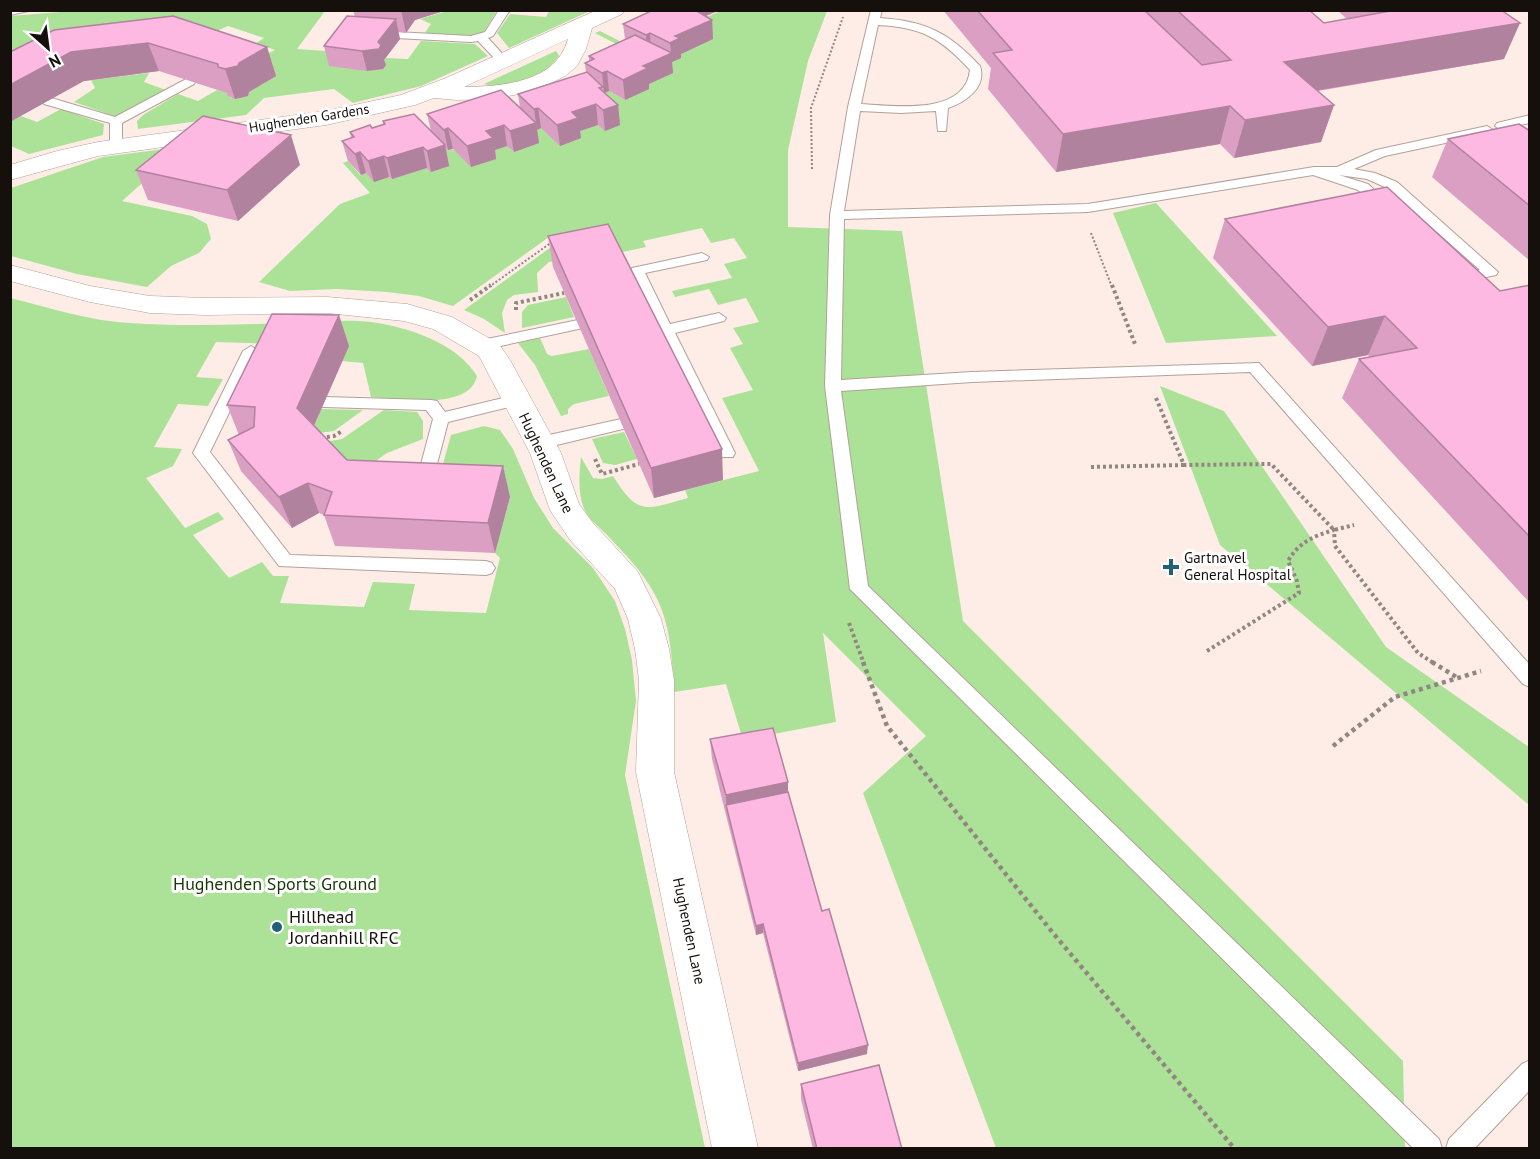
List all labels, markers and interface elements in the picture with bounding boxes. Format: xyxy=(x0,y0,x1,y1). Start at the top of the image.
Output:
north arrow xyxy=(18,18,78,78)
text: N xyxy=(46,50,64,73)
street label: Hughenden Gardens xyxy=(248,100,370,136)
street label: Hughenden Lane xyxy=(515,409,578,516)
place label: Gartnavel General Hospital xyxy=(1184,548,1292,584)
marker: Gartnavel General Hospital xyxy=(1162,558,1180,576)
park label: Hughenden Sports Ground xyxy=(173,872,377,895)
street label: Hughenden Lane xyxy=(669,876,710,986)
place label: Hillhead Jordanhill RFC xyxy=(288,905,399,949)
marker: Hillhead Jordanhill RFC xyxy=(270,920,284,934)

